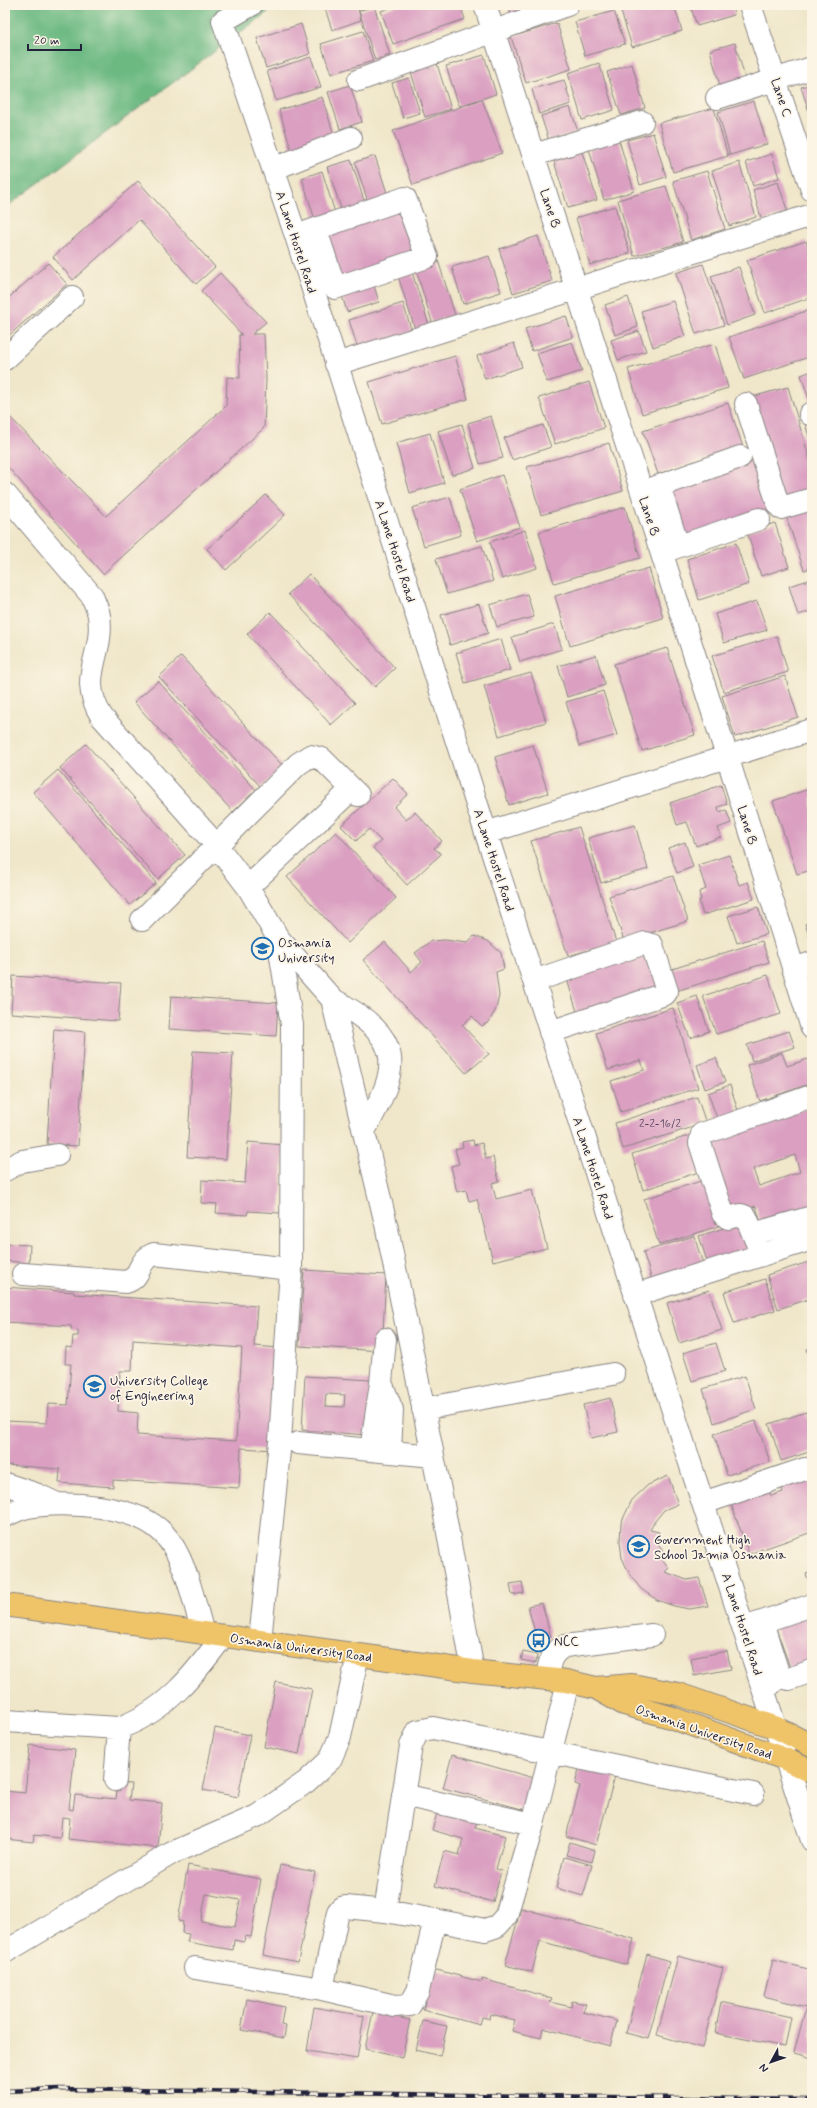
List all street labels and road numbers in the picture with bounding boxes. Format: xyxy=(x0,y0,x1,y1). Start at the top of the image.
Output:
street label: Lane C xyxy=(766,76,795,120)
street label: Lane B xyxy=(535,187,564,230)
street label: A Lane Hostel Road xyxy=(271,189,320,296)
street label: Lane B xyxy=(634,495,663,538)
street label: A Lane Hostel Road xyxy=(370,498,419,605)
street label: Lane B xyxy=(733,804,761,847)
street label: A Lane Hostel Road xyxy=(469,807,518,914)
street label: A Lane Hostel Road xyxy=(568,1115,617,1222)
street label: A Lane Hostel Road xyxy=(717,1571,766,1678)
street label: Osmania University Road xyxy=(229,1630,373,1667)
street label: Osmania University Road xyxy=(633,1701,774,1764)

